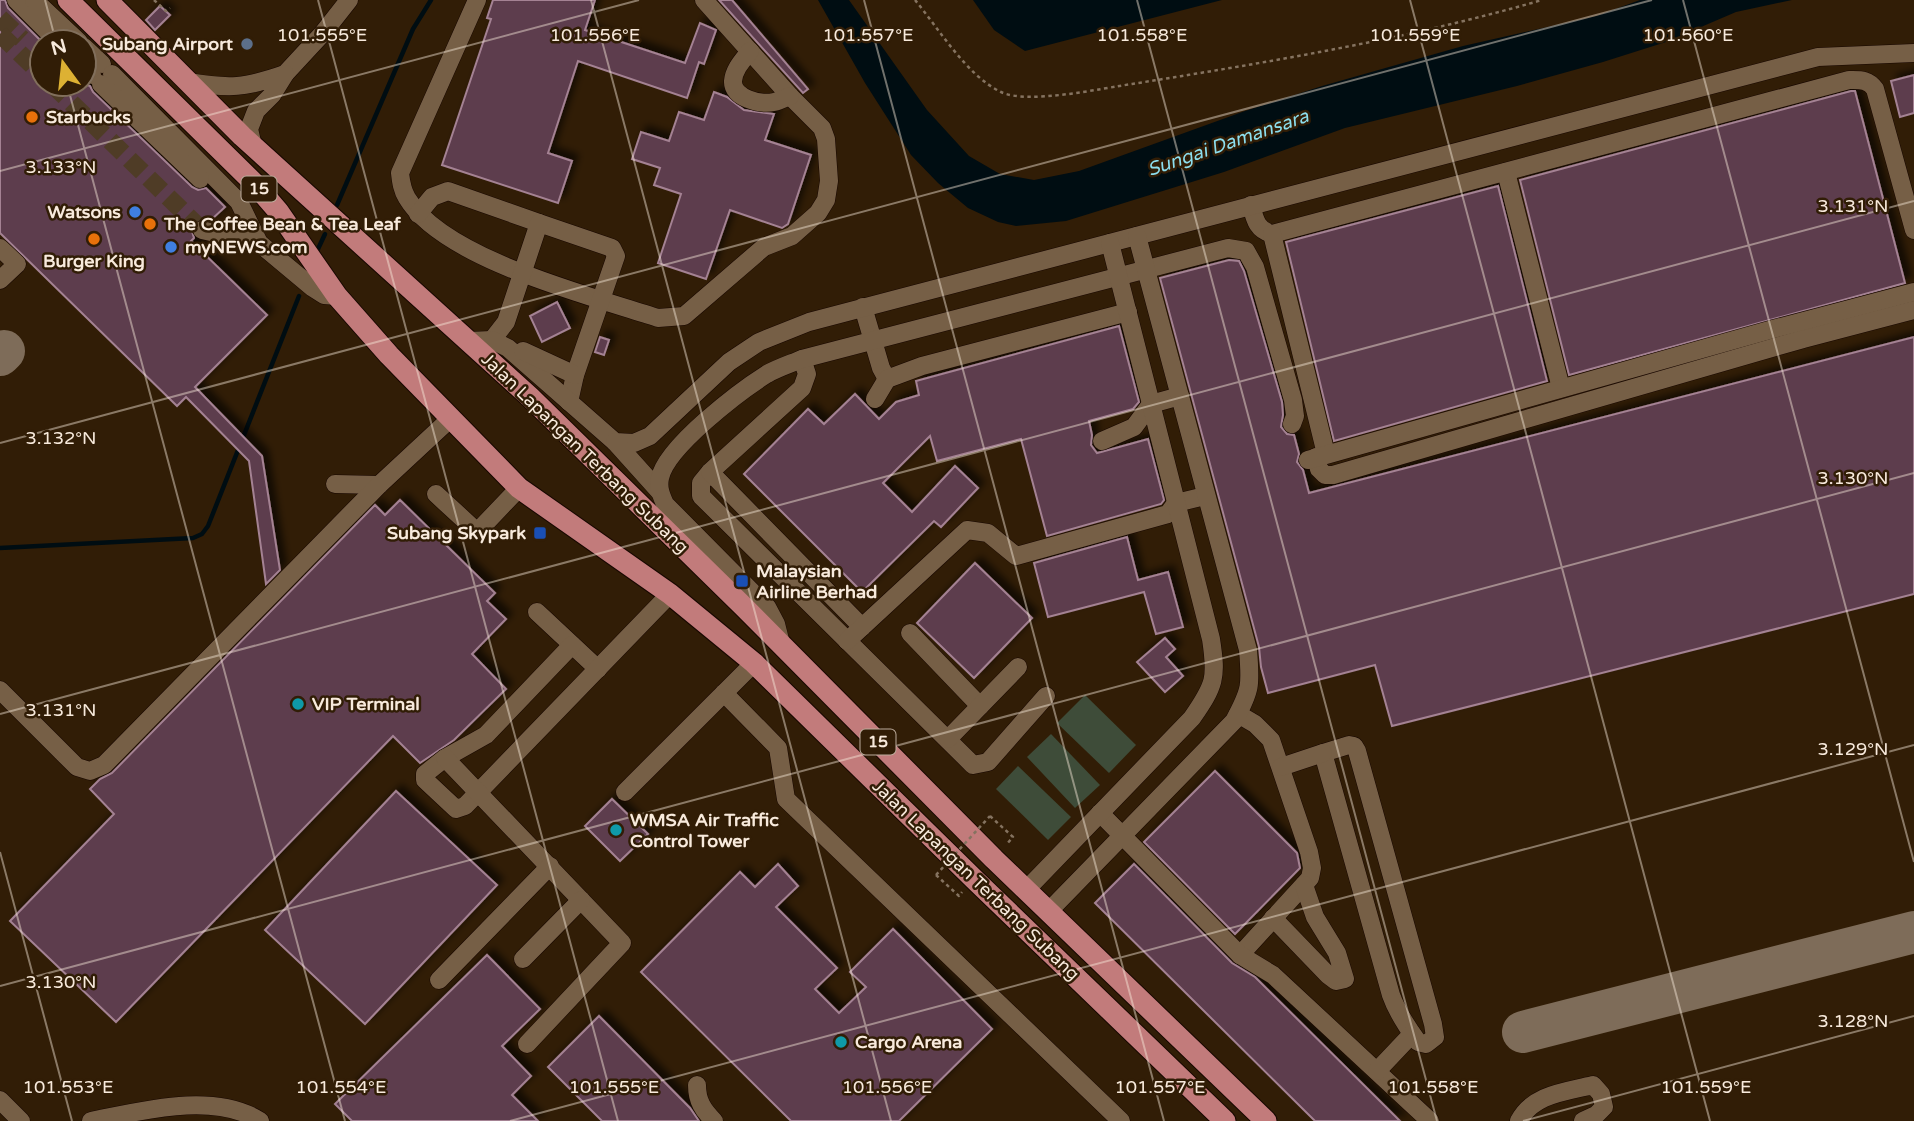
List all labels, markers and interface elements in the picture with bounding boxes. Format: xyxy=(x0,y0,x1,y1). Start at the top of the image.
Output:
text: 101.555°E xyxy=(277,24,367,46)
text: 101.556°E xyxy=(550,24,640,46)
text: 101.557°E xyxy=(822,24,914,46)
text: 101.558°E xyxy=(1097,24,1187,46)
text: 101.559°E xyxy=(1370,24,1460,46)
text: 101.560°E xyxy=(1643,24,1733,46)
north arrow xyxy=(28,28,98,98)
place label: Subang Airport xyxy=(102,33,233,55)
text: N xyxy=(49,35,69,60)
marker: Subang Airport xyxy=(239,36,255,52)
water label: Sungai Damansara xyxy=(1144,105,1313,181)
place label: Starbucks xyxy=(46,106,131,128)
marker: Starbucks xyxy=(24,109,40,125)
text: 3.133°N xyxy=(25,156,97,178)
road number: 15 xyxy=(242,176,276,202)
text: 3.131°N xyxy=(1817,195,1889,217)
place label: Watsons xyxy=(48,201,121,223)
marker: Watsons xyxy=(127,204,143,220)
place label: The Coffee Bean & Tea Leaf xyxy=(163,213,402,235)
marker: The Coffee Bean & Tea Leaf xyxy=(142,216,158,232)
marker: Burger King xyxy=(86,231,102,247)
place label: myNEWS.com xyxy=(185,236,308,258)
marker: myNEWS.com xyxy=(163,239,179,255)
place label: Burger King xyxy=(43,250,145,272)
street label: Jalan Lapangan Terbang Subang xyxy=(477,348,693,558)
text: 3.132°N xyxy=(25,427,97,449)
text: 3.130°N xyxy=(1817,467,1889,489)
place label: Subang Skypark xyxy=(387,522,526,544)
marker: Subang Skypark xyxy=(532,525,548,541)
place label: Malaysian Airline Berhad xyxy=(756,560,877,603)
marker: Malaysian Airline Berhad xyxy=(734,573,750,589)
place label: VIP Terminal xyxy=(312,693,420,715)
marker: VIP Terminal xyxy=(290,696,306,712)
text: 3.131°N xyxy=(25,699,97,721)
road number: 15 xyxy=(860,730,896,754)
text: 3.129°N xyxy=(1817,738,1889,760)
street label: Jalan Lapangan Terbang Subang xyxy=(868,775,1084,985)
place label: WMSA Air Traffic Control Tower xyxy=(630,809,779,852)
marker: WMSA Air Traffic Control Tower xyxy=(608,822,624,838)
text: 3.130°N xyxy=(25,971,97,993)
text: 3.128°N xyxy=(1817,1010,1889,1032)
place label: Cargo Arena xyxy=(855,1031,962,1053)
marker: Cargo Arena xyxy=(833,1034,849,1050)
text: 101.553°E xyxy=(23,1076,113,1098)
text: 101.554°E xyxy=(296,1076,386,1098)
text: 101.555°E xyxy=(569,1076,659,1098)
text: 101.556°E xyxy=(842,1076,932,1098)
text: 101.557°E xyxy=(1114,1076,1206,1098)
text: 101.558°E xyxy=(1388,1076,1478,1098)
text: 101.559°E xyxy=(1661,1076,1751,1098)

